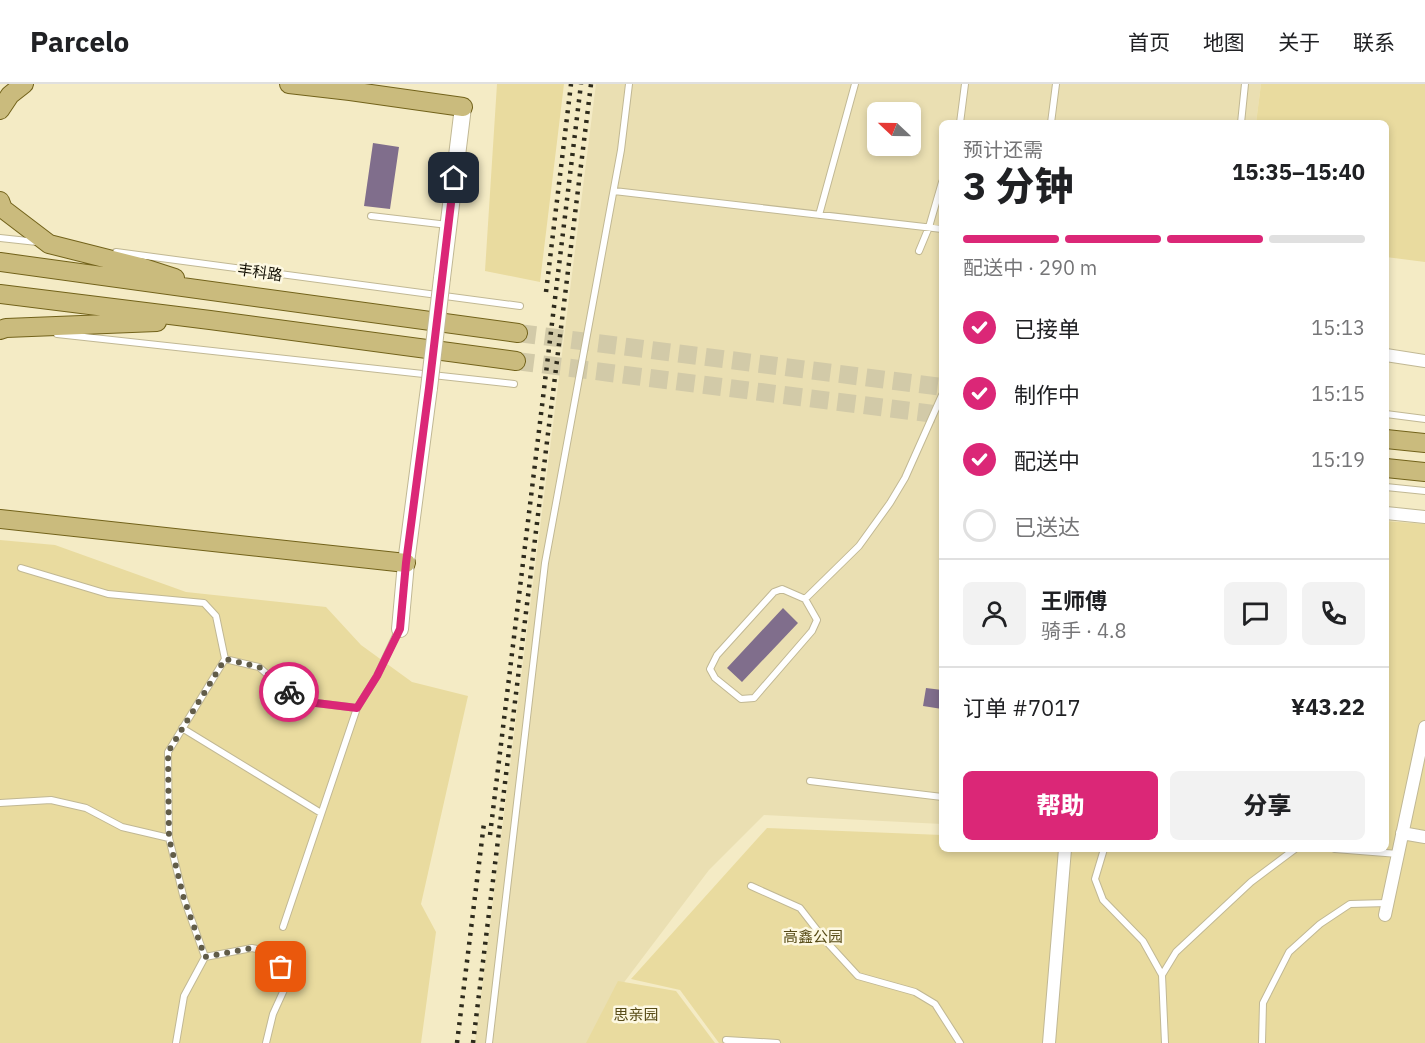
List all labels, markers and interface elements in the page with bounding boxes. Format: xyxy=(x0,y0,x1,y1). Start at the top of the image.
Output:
text: Parcelo xyxy=(30,23,129,60)
text: 首页 xyxy=(1128,28,1170,56)
text: 地图 xyxy=(1203,28,1245,56)
text: 关于 xyxy=(1278,28,1320,56)
text: 联系 xyxy=(1353,28,1395,56)
north arrow xyxy=(867,102,921,156)
map controls xyxy=(867,102,921,156)
text: 预计还需 xyxy=(963,136,1043,163)
pin xyxy=(428,152,479,203)
text: 15:35–15:40 xyxy=(1232,157,1365,186)
text: 3 分钟 xyxy=(963,160,1074,211)
icon: home xyxy=(437,161,470,194)
text: 配送中 · 290 m xyxy=(963,254,1097,281)
street label: 丰科路 xyxy=(236,259,284,285)
icon: check xyxy=(963,311,996,344)
text: 已接单 xyxy=(1014,314,1080,343)
text: 15:13 xyxy=(1311,314,1365,341)
icon: check xyxy=(963,377,996,410)
text: 制作中 xyxy=(1014,380,1080,409)
text: 15:15 xyxy=(1311,380,1365,407)
icon: check xyxy=(963,443,996,476)
text: 配送中 xyxy=(1014,446,1080,475)
text: 15:19 xyxy=(1311,446,1365,473)
text: 已送达 xyxy=(1014,512,1080,541)
button: person xyxy=(963,582,1026,645)
button: chat xyxy=(1224,582,1287,645)
button: phone xyxy=(1302,582,1365,645)
text: 王师傅 xyxy=(1041,586,1107,615)
text: 骑手 · 4.8 xyxy=(1041,617,1126,644)
courier xyxy=(259,662,319,722)
icon: bike xyxy=(273,676,306,709)
text: ¥43.22 xyxy=(1291,692,1365,721)
text: 订单 #7017 xyxy=(963,693,1081,722)
button: 帮助 xyxy=(963,771,1158,840)
button: 分享 xyxy=(1170,771,1365,840)
park label: 高鑫公园 xyxy=(783,927,843,946)
pin xyxy=(255,941,306,992)
icon: bag xyxy=(264,950,297,983)
park label: 思亲园 xyxy=(613,1005,659,1024)

